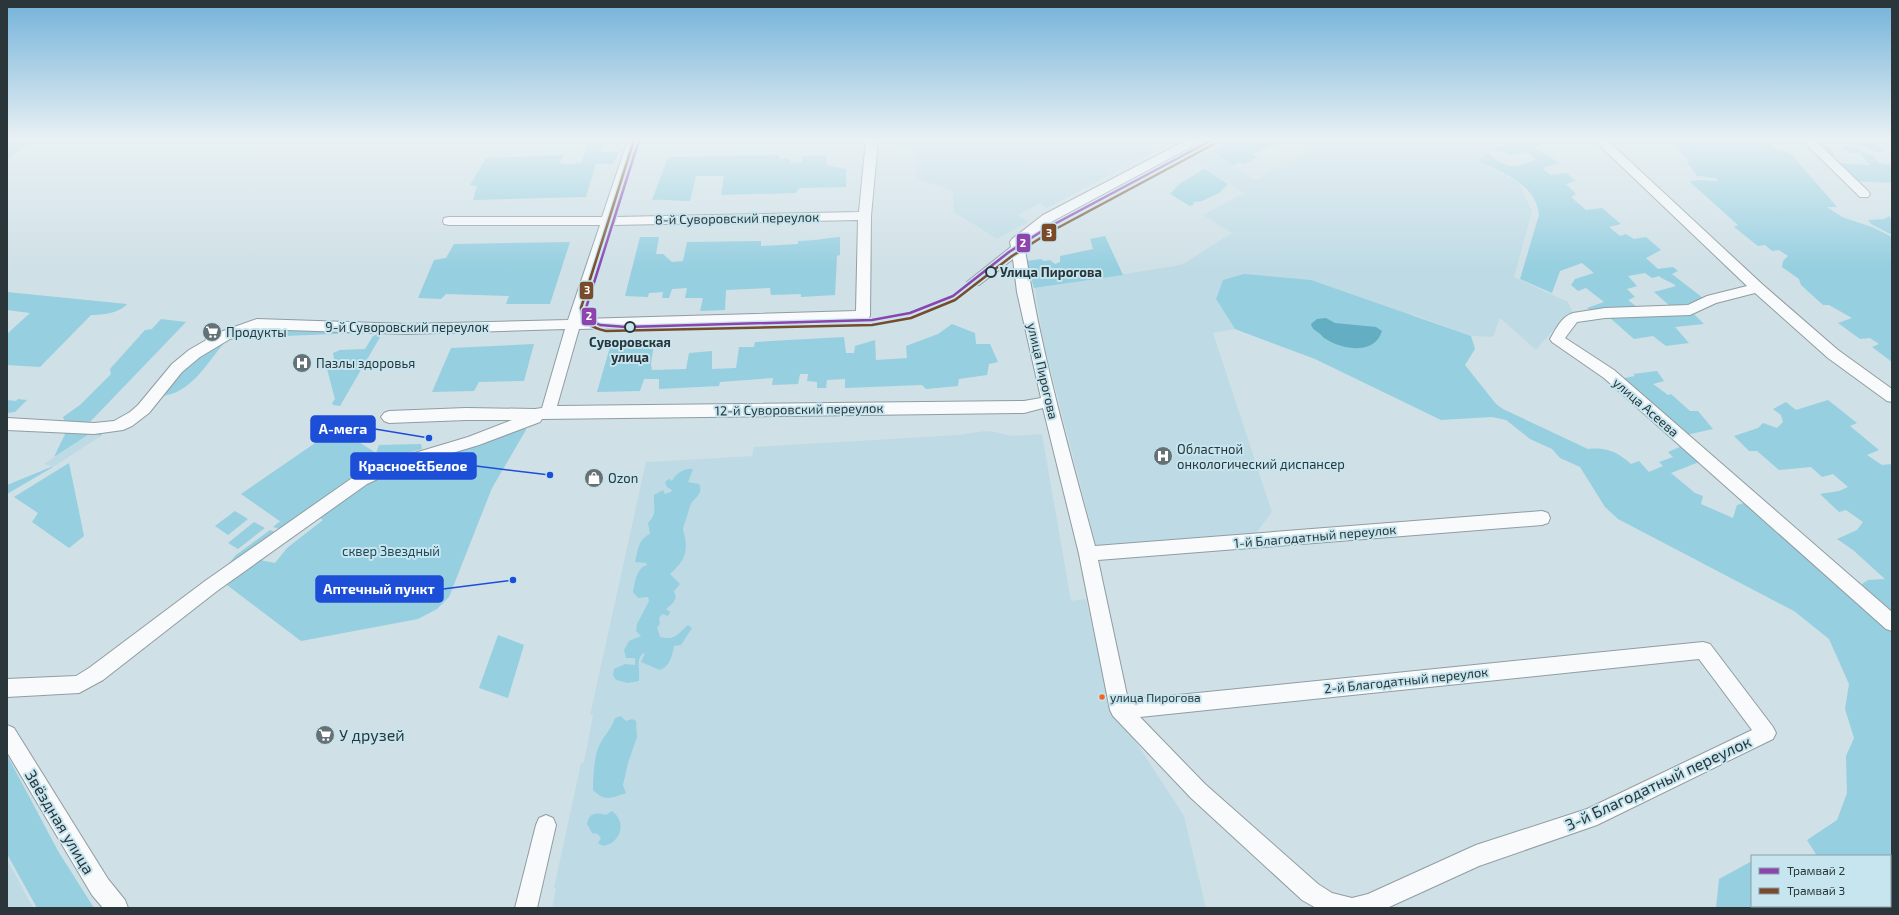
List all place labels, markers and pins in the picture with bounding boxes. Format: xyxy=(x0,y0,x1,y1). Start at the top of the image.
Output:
place label: Улица Пирогова xyxy=(1000,264,1102,280)
marker: Улица Пирогова xyxy=(985,266,997,278)
supermarket icon: Продукты xyxy=(201,321,223,343)
marker: Суворовская улица xyxy=(624,321,636,333)
place label: Продукты xyxy=(226,324,287,340)
place label: Суворовская улица xyxy=(589,334,671,365)
hospital icon: Пазлы здоровья xyxy=(291,352,313,374)
place label: Пазлы здоровья xyxy=(316,355,415,371)
callout: А-мега xyxy=(311,416,375,442)
place label: Областной онкологический диспансер xyxy=(1177,441,1345,472)
hospital icon: Областной онкологический диспансер xyxy=(1152,445,1174,467)
callout: Красное&Белое xyxy=(351,453,476,479)
shop icon: Ozon xyxy=(583,467,605,489)
place label: Ozon xyxy=(608,470,638,486)
callout: Аптечный пункт xyxy=(316,576,443,602)
place label: улица Пирогова xyxy=(1110,690,1201,705)
marker: улица Пирогова xyxy=(1097,692,1107,702)
supermarket icon: У друзей xyxy=(314,724,336,746)
place label: У друзей xyxy=(339,725,405,745)

